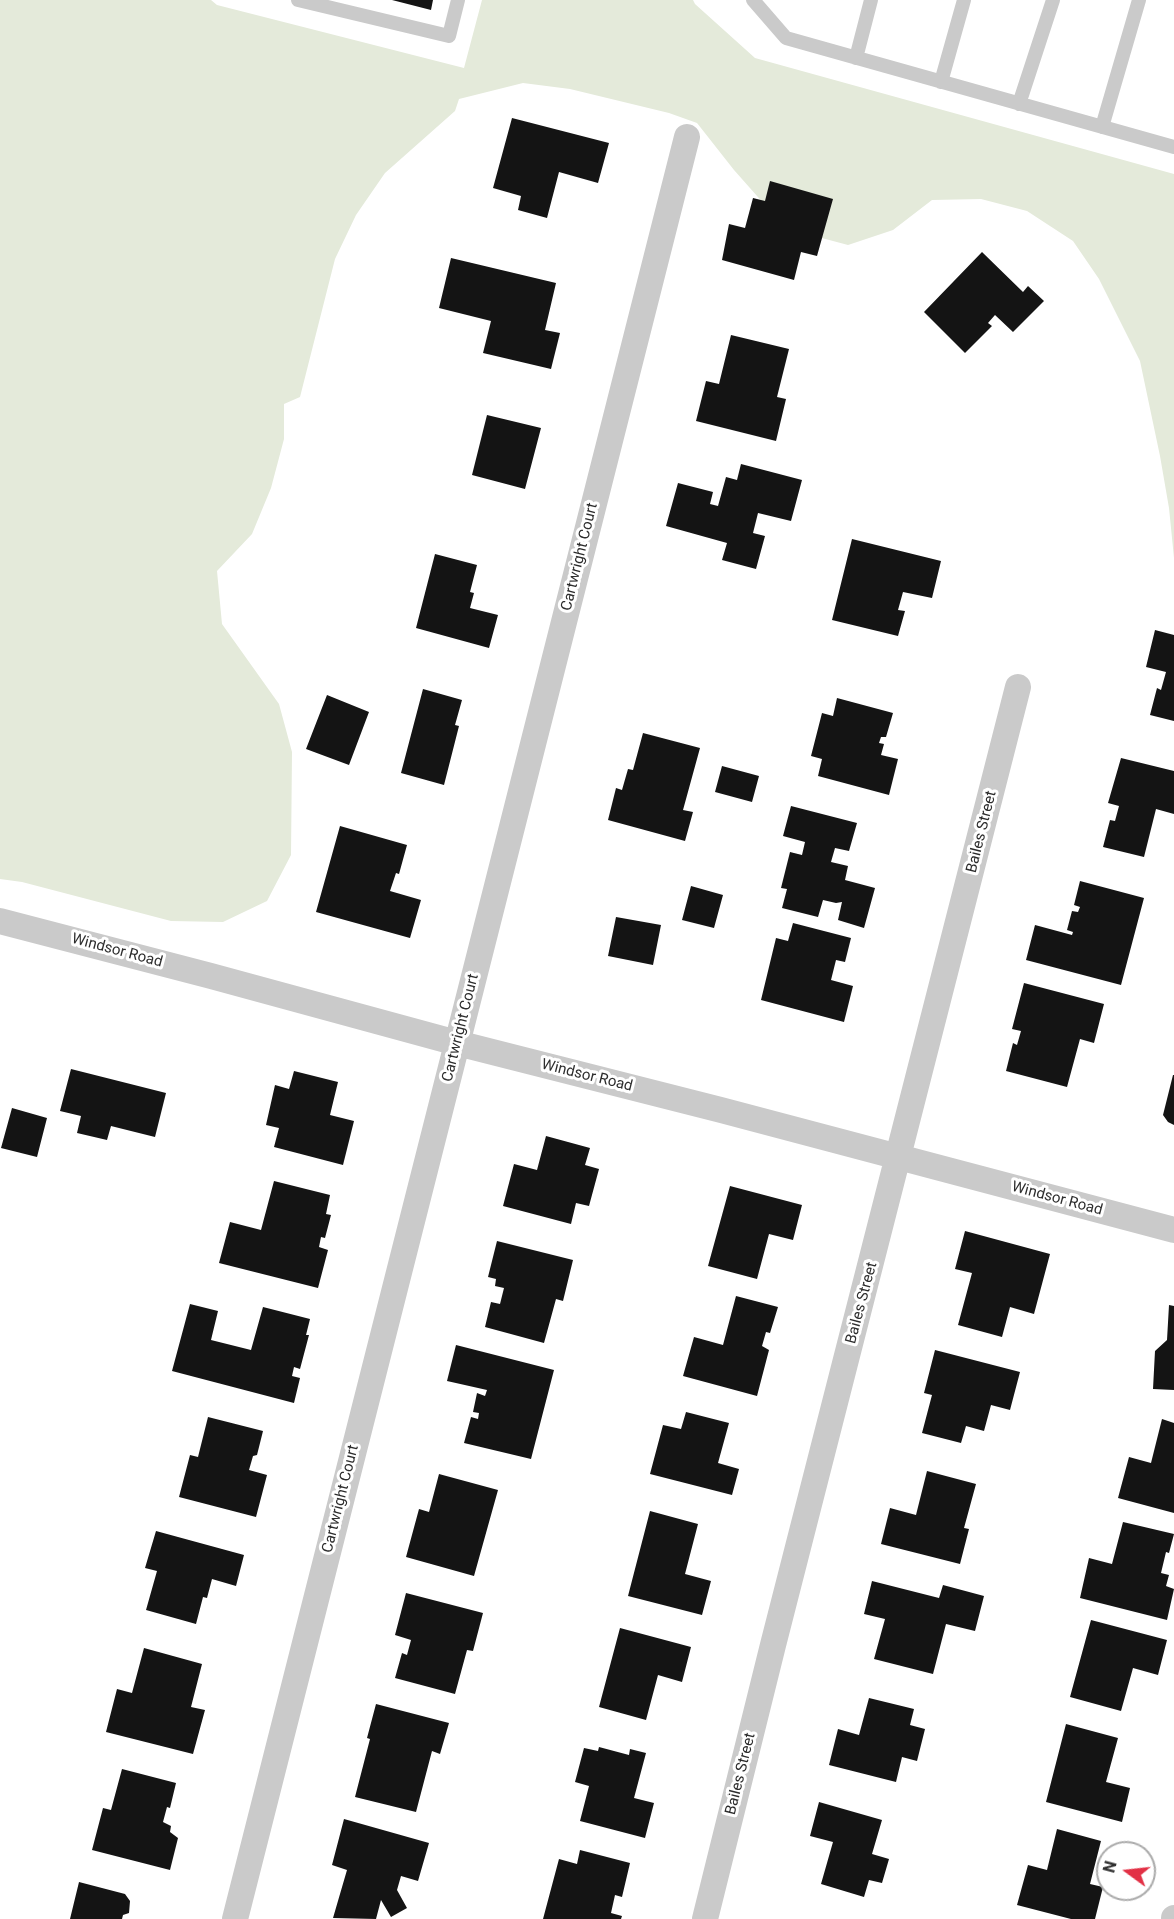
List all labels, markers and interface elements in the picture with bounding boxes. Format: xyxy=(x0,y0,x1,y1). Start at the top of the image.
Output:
street label: Cartwright Court xyxy=(558,501,602,613)
street label: Bailes Street xyxy=(963,789,1001,875)
street label: Windsor Road xyxy=(70,930,164,972)
street label: Cartwright Court xyxy=(439,972,483,1084)
street label: Windsor Road xyxy=(540,1056,634,1096)
street label: Windsor Road xyxy=(1010,1178,1104,1220)
street label: Bailes Street xyxy=(842,1260,882,1346)
street label: Cartwright Court xyxy=(319,1443,363,1555)
street label: Bailes Street xyxy=(722,1731,760,1817)
north arrow xyxy=(1096,1841,1156,1901)
text: N xyxy=(1099,1859,1121,1875)

